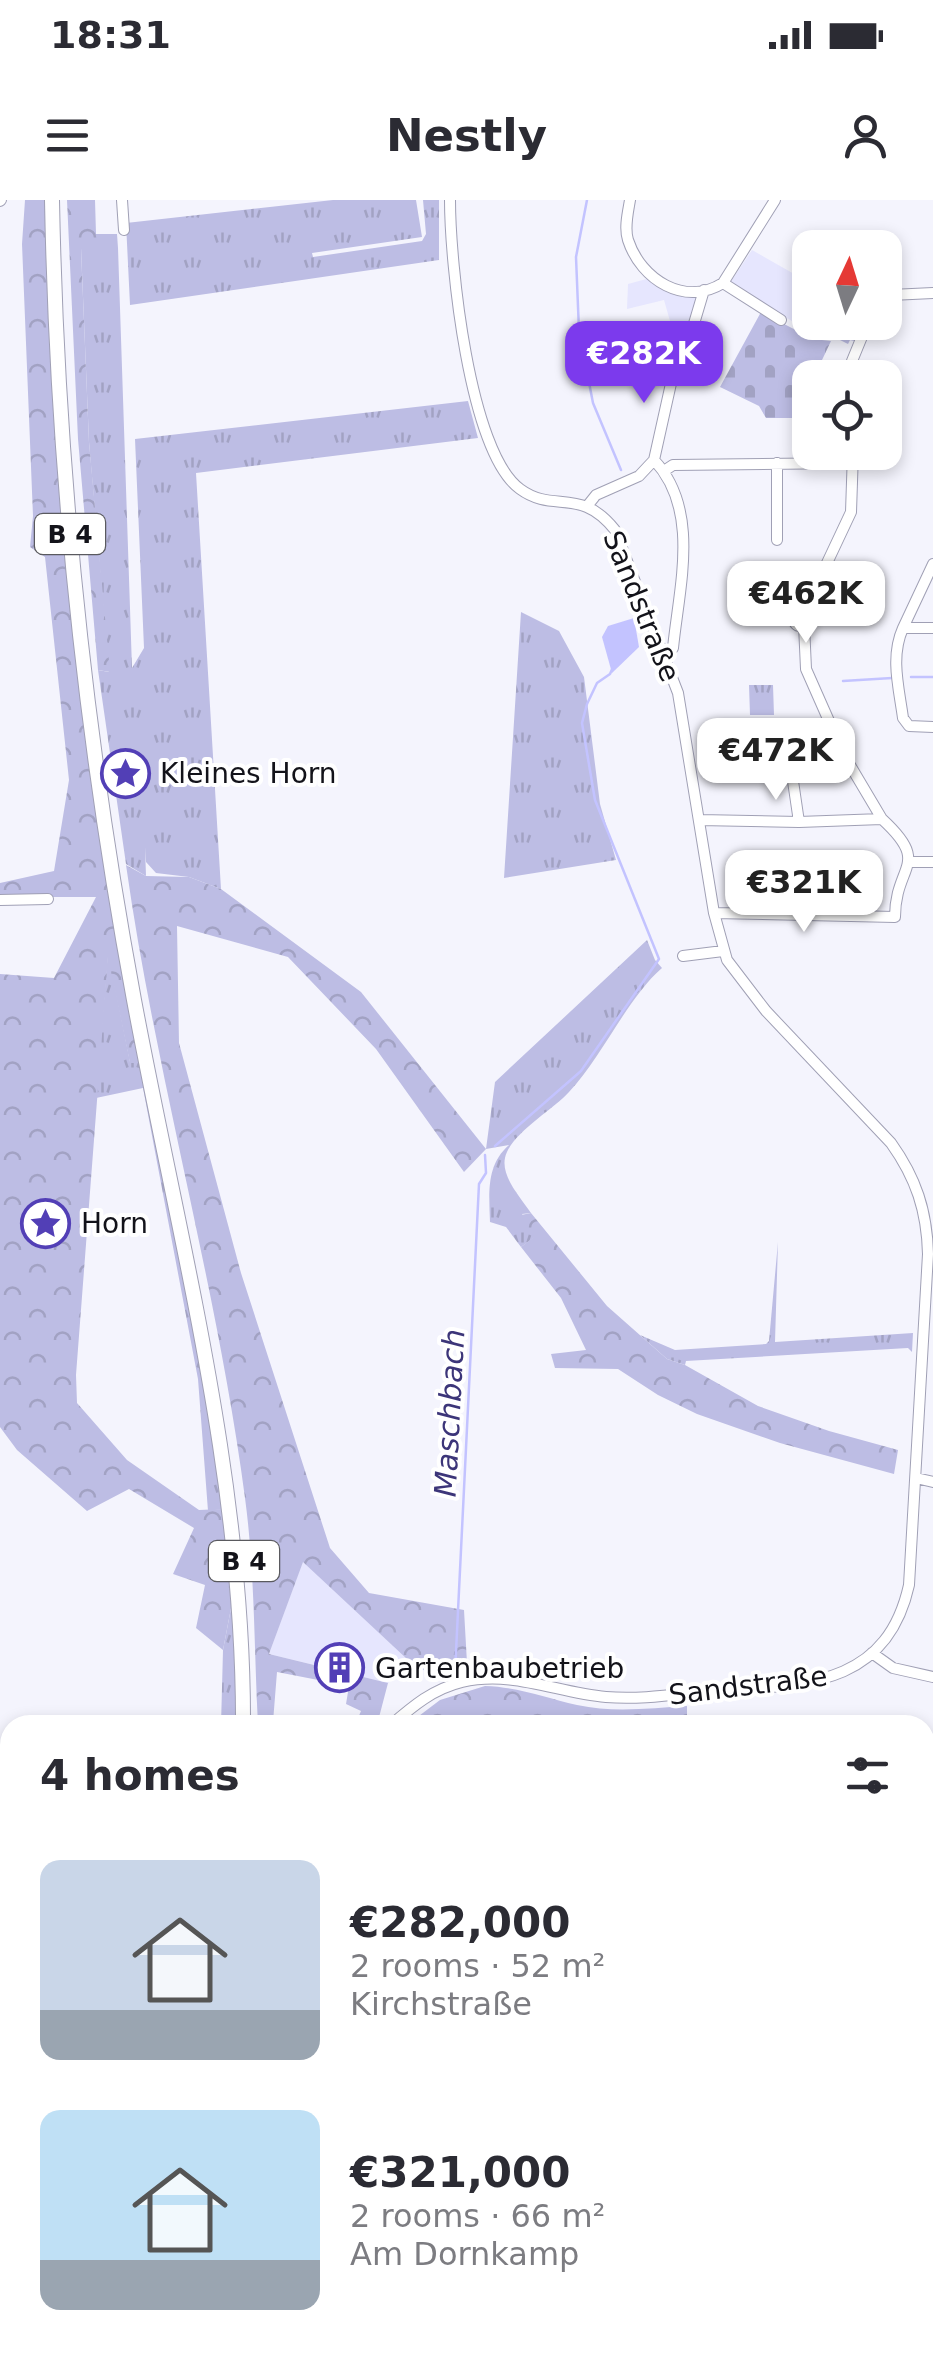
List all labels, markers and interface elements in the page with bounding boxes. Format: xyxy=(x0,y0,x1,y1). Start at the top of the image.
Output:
text: 18:31 xyxy=(50,13,171,57)
icon: menu xyxy=(40,108,95,163)
icon: person xyxy=(838,108,893,163)
text: Nestly xyxy=(386,109,547,162)
north arrow xyxy=(792,230,902,340)
map controls xyxy=(792,230,902,470)
pin: €282K xyxy=(574,321,714,406)
text: €282K xyxy=(587,334,701,372)
button: locate xyxy=(792,360,902,470)
road number: B 4 xyxy=(35,514,105,554)
street label: Sandstraße xyxy=(596,526,687,686)
pin: €462K xyxy=(736,561,876,646)
text: €462K xyxy=(749,574,863,612)
pin: €472K xyxy=(706,718,846,803)
text: €472K xyxy=(719,731,833,769)
place icon: Kleines Horn xyxy=(99,747,151,799)
place label: Kleines Horn xyxy=(160,757,337,790)
pin: €321K xyxy=(734,850,874,935)
text: €321K xyxy=(747,863,861,901)
place icon: Horn xyxy=(20,1197,72,1249)
place label: Horn xyxy=(81,1207,148,1240)
water label: Maschbach xyxy=(428,1328,471,1498)
road number: B 4 xyxy=(209,1541,279,1581)
building icon: Gartenbaubetrieb xyxy=(314,1642,366,1694)
place label: Gartenbaubetrieb xyxy=(375,1652,624,1685)
street label: Sandstraße xyxy=(667,1659,829,1712)
icon: filters xyxy=(840,1748,895,1803)
text: 4 homes xyxy=(40,1751,240,1800)
text: €282,000 xyxy=(350,1898,571,1947)
icon: home xyxy=(120,1900,240,2020)
text: 2 rooms · 52 m² xyxy=(350,1947,605,1985)
text: Kirchstraße xyxy=(350,1985,532,2023)
text: €321,000 xyxy=(350,2148,571,2197)
icon: home xyxy=(120,2150,240,2270)
text: 2 rooms · 66 m² xyxy=(350,2197,605,2235)
text: Am Dornkamp xyxy=(350,2235,579,2273)

